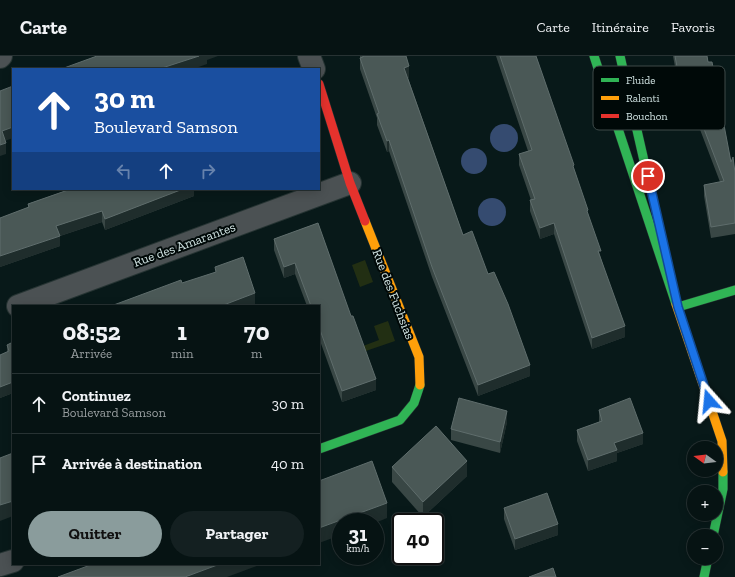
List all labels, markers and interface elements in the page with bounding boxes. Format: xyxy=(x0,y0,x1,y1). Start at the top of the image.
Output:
text: Carte xyxy=(20,16,67,39)
text: Carte xyxy=(536,19,570,36)
text: Itinéraire xyxy=(592,19,649,36)
text: Favoris xyxy=(671,19,715,36)
legend xyxy=(593,66,725,130)
text: Fluide xyxy=(626,74,656,87)
text: 30 m xyxy=(94,82,155,115)
icon: ahead xyxy=(28,84,80,136)
text: Ralenti xyxy=(626,92,660,105)
text: Bouchon xyxy=(626,110,668,123)
text: Boulevard Samson xyxy=(94,116,238,138)
pin xyxy=(631,159,665,193)
icon: left xyxy=(113,160,135,182)
icon: ahead xyxy=(155,160,177,182)
icon: right xyxy=(197,160,219,182)
icon: arrive xyxy=(637,165,659,187)
street label: Rue des Amarantes xyxy=(131,219,238,270)
street label: Rue des Fuchsias xyxy=(369,247,418,342)
text: 08:52 xyxy=(62,317,121,346)
text: 1 xyxy=(177,317,187,346)
text: 70 xyxy=(244,317,270,346)
text: Arrivée xyxy=(71,346,112,361)
text: min xyxy=(171,346,193,361)
text: m xyxy=(251,346,262,361)
position arrow xyxy=(688,380,730,422)
text: Continuez xyxy=(62,387,131,405)
icon: ahead xyxy=(28,393,50,415)
text: 30 m xyxy=(272,395,304,413)
text: Boulevard Samson xyxy=(62,405,166,420)
north arrow xyxy=(687,441,723,477)
map controls xyxy=(687,441,723,565)
icon: arrive xyxy=(28,453,50,475)
text: Arrivée à destination xyxy=(62,455,202,473)
text: 40 m xyxy=(271,455,304,473)
button: + xyxy=(687,485,723,521)
button: Quitter xyxy=(28,511,162,557)
button: Partager xyxy=(170,511,304,557)
speed limit sign: 40 xyxy=(392,513,444,565)
text: 31 xyxy=(349,522,367,546)
button: − xyxy=(687,529,723,565)
text: km/h xyxy=(347,543,369,555)

